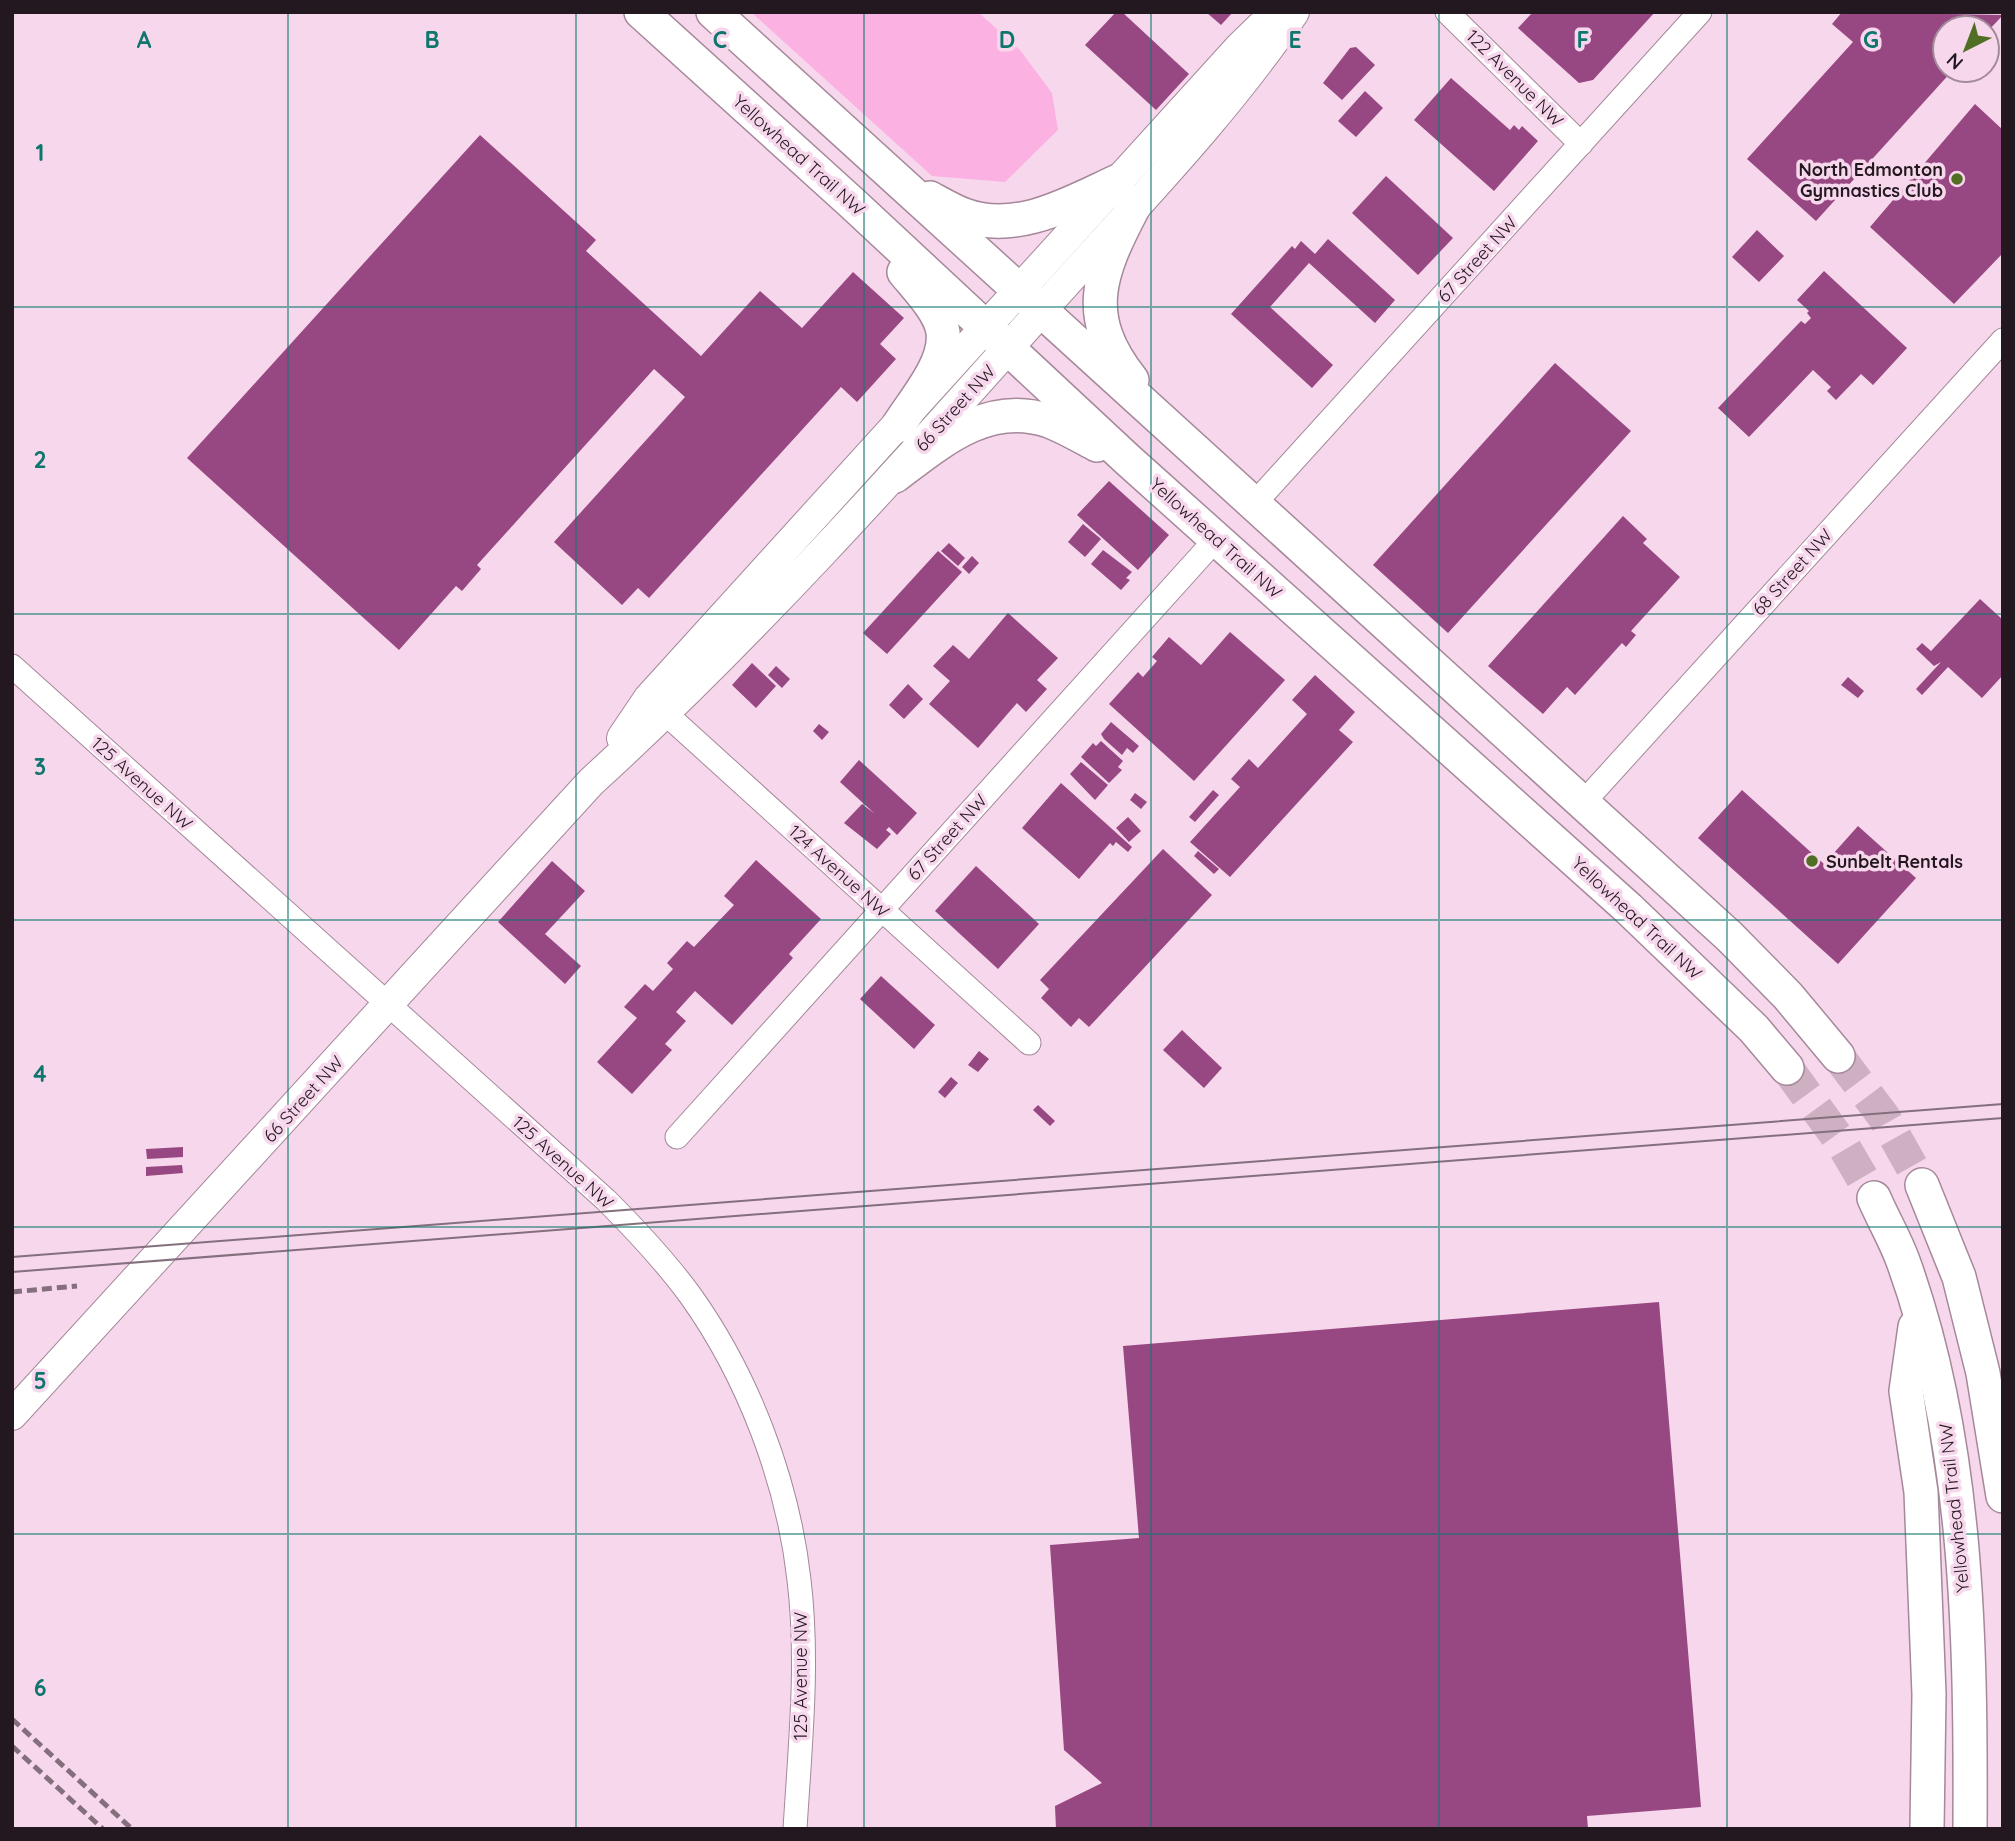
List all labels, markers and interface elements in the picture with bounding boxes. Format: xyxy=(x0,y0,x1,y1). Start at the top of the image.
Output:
north arrow xyxy=(1931,14,2001,84)
street label: 122 Avenue NW xyxy=(1461,24,1569,132)
text: A xyxy=(137,25,152,54)
text: B xyxy=(424,25,440,54)
text: C xyxy=(713,25,727,54)
text: D xyxy=(999,25,1015,54)
text: E xyxy=(1288,25,1302,54)
text: F xyxy=(1577,25,1589,54)
text: G xyxy=(1863,25,1879,54)
text: N xyxy=(1941,48,1968,75)
street label: Yellowhead Trail NW xyxy=(728,90,870,220)
text: 1 xyxy=(36,138,44,167)
place label: North Edmonton Gymnastics Club xyxy=(1798,158,1943,202)
marker: North Edmonton Gymnastics Club xyxy=(1949,171,1965,187)
street label: 67 Street NW xyxy=(1432,211,1522,307)
street label: 66 Street NW xyxy=(910,360,1000,456)
text: 2 xyxy=(33,445,47,474)
street label: Yellowhead Trail NW xyxy=(1145,473,1287,603)
street label: 68 Street NW xyxy=(1747,524,1837,620)
street label: 125 Avenue NW xyxy=(87,732,197,834)
text: 3 xyxy=(34,752,46,781)
street label: 67 Street NW xyxy=(902,789,992,885)
street label: 124 Avenue NW xyxy=(784,820,894,922)
place label: Sunbelt Rentals xyxy=(1826,850,1963,873)
street label: Yellowhead Trail NW xyxy=(1567,852,1707,984)
marker: Sunbelt Rentals xyxy=(1804,853,1820,869)
street label: 66 Street NW xyxy=(258,1051,348,1147)
text: 4 xyxy=(33,1059,47,1088)
street label: 125 Avenue NW xyxy=(508,1111,618,1213)
text: 5 xyxy=(33,1366,47,1395)
street label: Yellowhead Trail NW xyxy=(1934,1422,1974,1594)
street label: 125 Avenue NW xyxy=(789,1612,812,1740)
text: 6 xyxy=(34,1673,46,1702)

